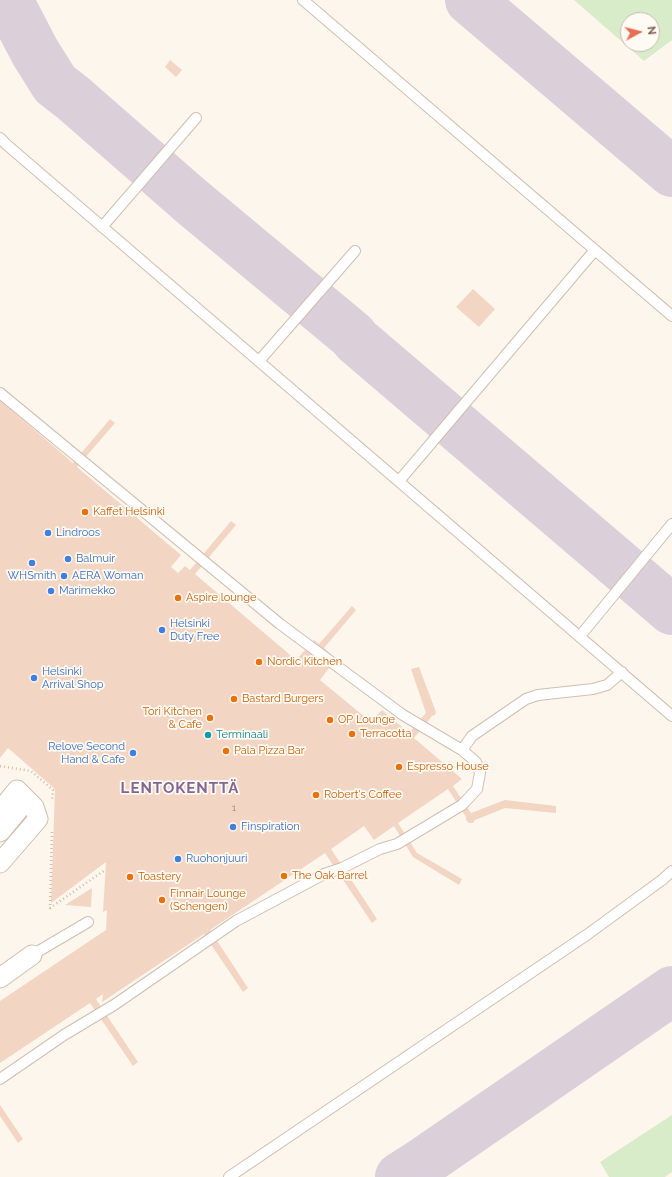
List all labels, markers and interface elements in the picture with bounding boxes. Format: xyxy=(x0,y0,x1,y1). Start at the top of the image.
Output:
north arrow xyxy=(620,12,660,52)
text: N xyxy=(644,26,658,36)
place label: Kaffet Helsinki xyxy=(93,505,165,519)
marker: Kaffet Helsinki xyxy=(80,507,90,517)
place label: Lindroos xyxy=(56,526,100,540)
marker: Lindroos xyxy=(43,528,53,538)
place label: Balmuir xyxy=(76,552,115,566)
marker: Balmuir xyxy=(63,554,73,564)
marker: WHSmith xyxy=(27,558,37,568)
place label: WHSmith xyxy=(8,569,56,583)
place label: AERA Woman xyxy=(72,569,143,583)
marker: AERA Woman xyxy=(59,571,69,581)
place label: Marimekko xyxy=(59,584,115,598)
marker: Marimekko xyxy=(46,586,56,596)
place label: Aspire lounge xyxy=(186,591,257,605)
marker: Aspire lounge xyxy=(173,593,183,603)
place label: Helsinki Duty Free xyxy=(170,617,220,643)
marker: Helsinki Duty Free xyxy=(157,625,167,635)
place label: Nordic Kitchen xyxy=(267,655,342,669)
marker: Nordic Kitchen xyxy=(254,657,264,667)
place label: Helsinki Arrival Shop xyxy=(42,665,103,691)
marker: Helsinki Arrival Shop xyxy=(29,673,39,683)
place label: Bastard Burgers xyxy=(242,692,324,706)
marker: Bastard Burgers xyxy=(229,694,239,704)
place label: Tori Kitchen & Cafe xyxy=(143,705,202,731)
marker: Tori Kitchen & Cafe xyxy=(205,713,215,723)
place label: OP Lounge xyxy=(338,713,395,727)
marker: OP Lounge xyxy=(325,715,335,725)
place label: Terracotta xyxy=(360,727,411,741)
place label: Terminaali xyxy=(216,728,268,742)
marker: Terracotta xyxy=(347,729,357,739)
marker: Terminaali xyxy=(203,730,213,740)
place label: Relove Second Hand & Cafe xyxy=(48,740,125,766)
place label: Pala Pizza Bar xyxy=(234,744,305,758)
marker: Pala Pizza Bar xyxy=(221,746,231,756)
marker: Relove Second Hand & Cafe xyxy=(128,748,138,758)
place label: Espresso House xyxy=(407,760,489,774)
marker: Espresso House xyxy=(394,762,404,772)
district label: LENTOKENTTÄ xyxy=(121,779,239,797)
place label: Robert's Coffee xyxy=(324,788,402,802)
marker: Robert's Coffee xyxy=(311,790,321,800)
house number: 1 xyxy=(232,803,236,813)
place label: Finspiration xyxy=(241,820,300,834)
marker: Finspiration xyxy=(228,822,238,832)
place label: Ruohonjuuri xyxy=(186,852,247,866)
marker: Ruohonjuuri xyxy=(173,854,183,864)
place label: The Oak Barrel xyxy=(292,869,368,883)
place label: Toastery xyxy=(138,870,181,884)
marker: The Oak Barrel xyxy=(279,871,289,881)
marker: Toastery xyxy=(125,872,135,882)
place label: Finnair Lounge (Schengen) xyxy=(170,887,246,913)
marker: Finnair Lounge (Schengen) xyxy=(157,895,167,905)

